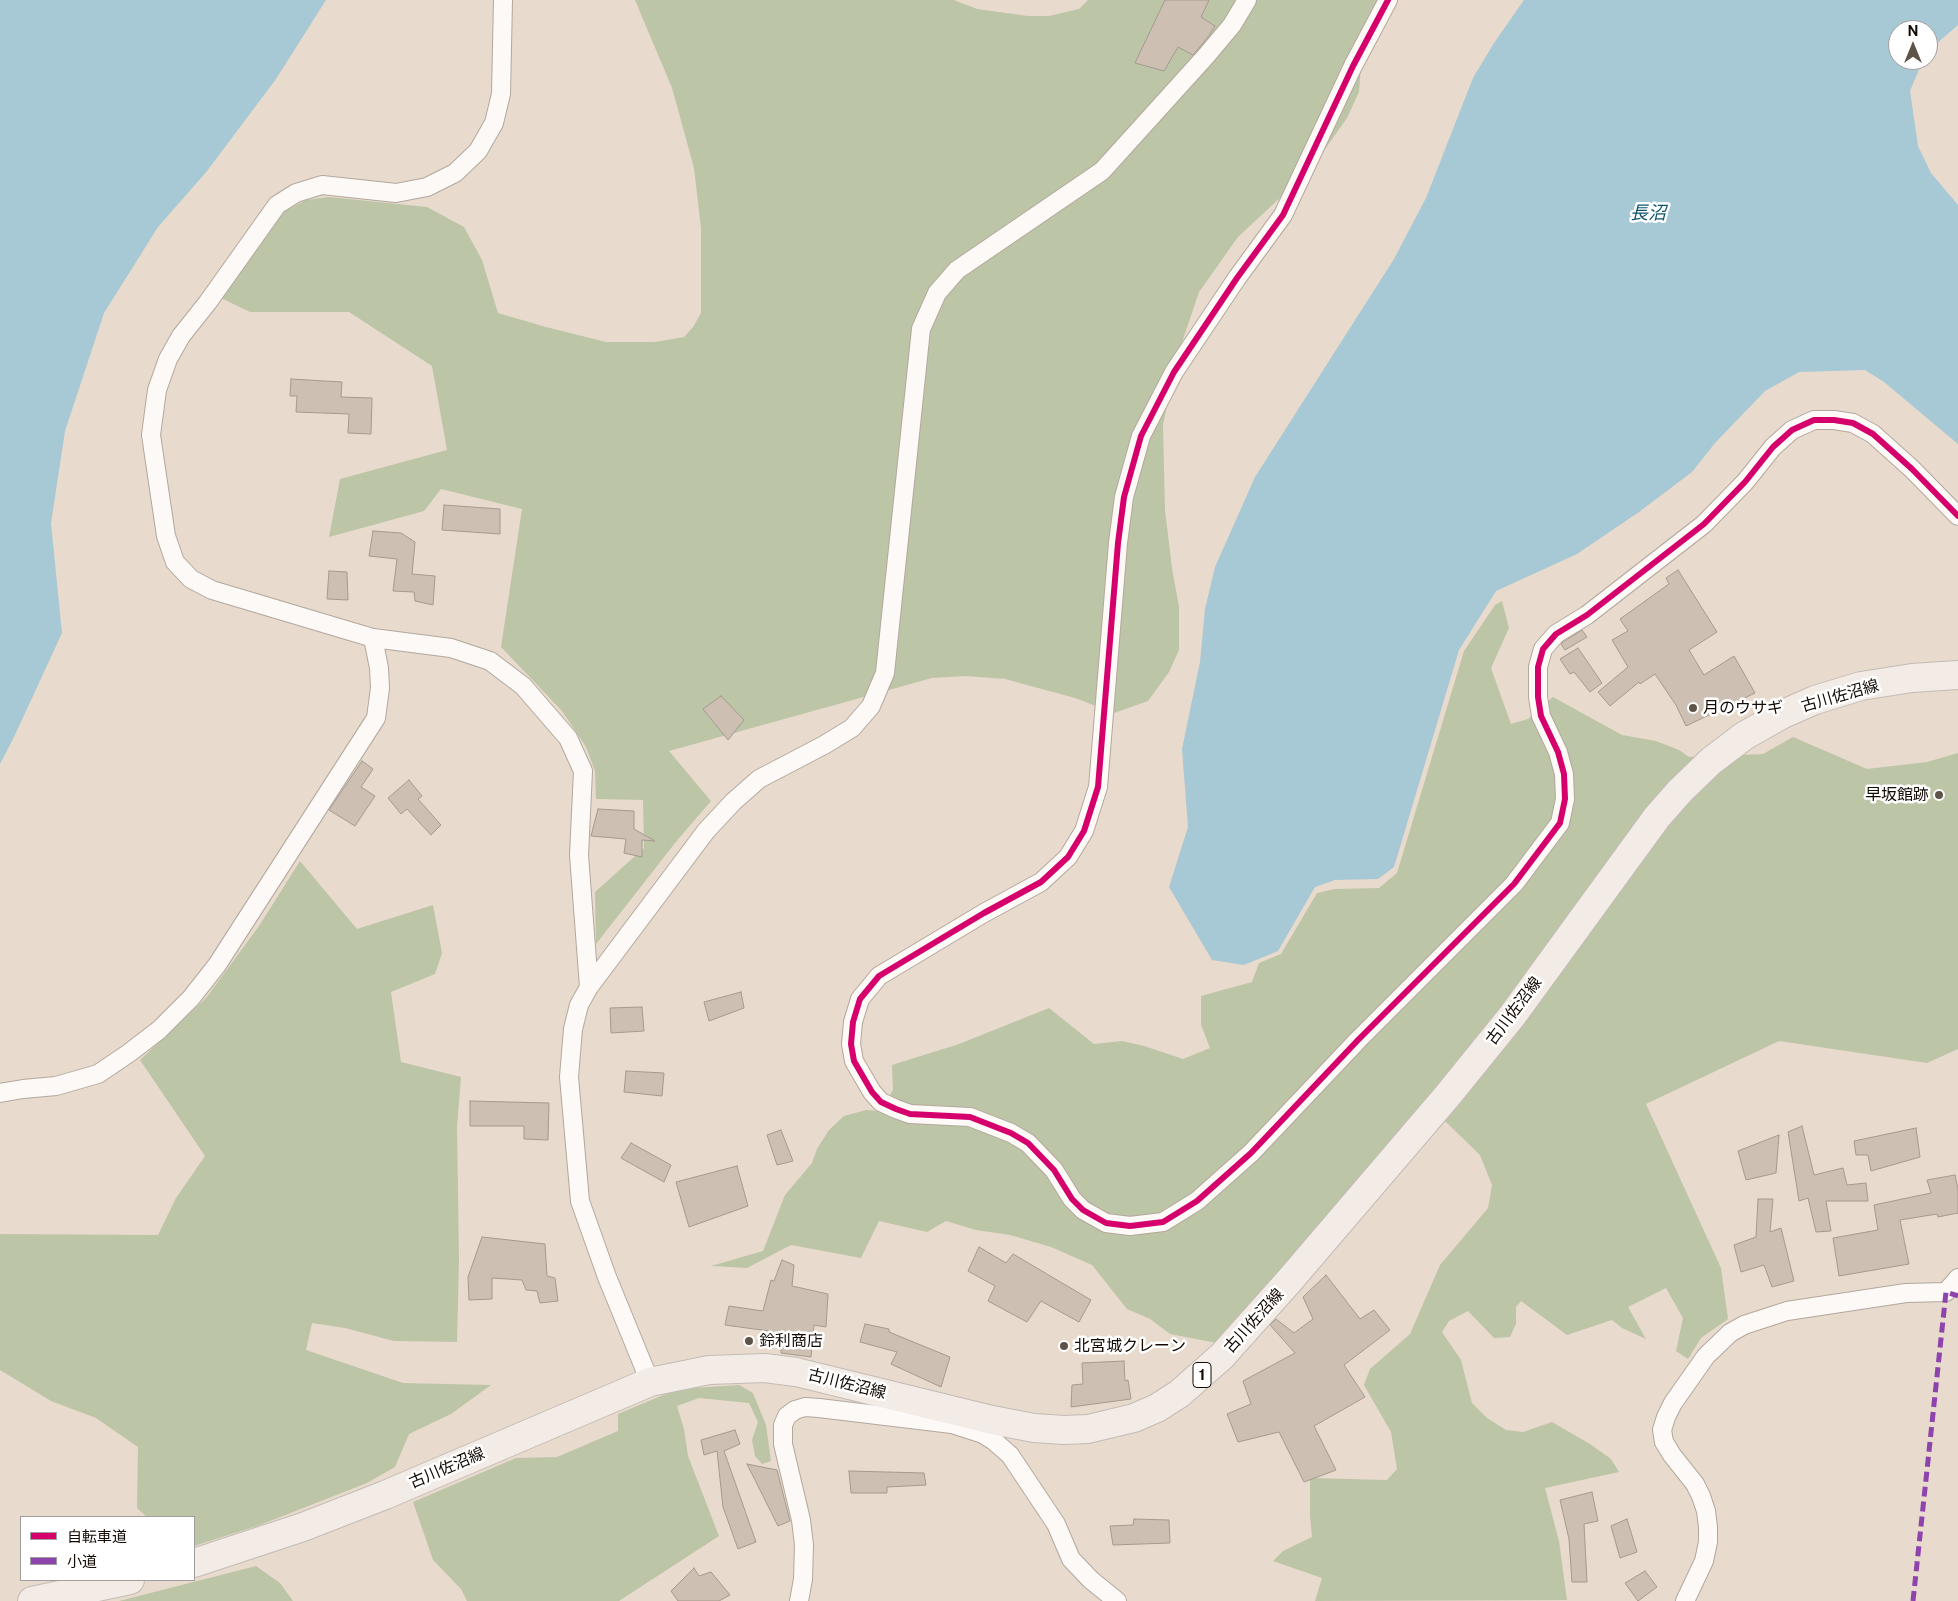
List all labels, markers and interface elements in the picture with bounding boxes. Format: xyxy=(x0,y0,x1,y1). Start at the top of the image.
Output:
north arrow xyxy=(1888,20,1938,70)
text: N xyxy=(1908,23,1918,39)
water label: 長沼 xyxy=(1630,202,1666,224)
street label: 古川佐沼線 xyxy=(1799,676,1881,716)
place label: 月のウサギ xyxy=(1703,698,1783,718)
marker: 月のウサギ xyxy=(1687,702,1699,714)
place label: 早坂館跡 xyxy=(1865,785,1929,805)
marker: 早坂館跡 xyxy=(1933,789,1945,801)
street label: 古川佐沼線 xyxy=(1482,973,1546,1049)
street label: 古川佐沼線 xyxy=(1220,1285,1288,1357)
place label: 鈴利商店 xyxy=(759,1331,823,1351)
marker: 鈴利商店 xyxy=(743,1335,755,1347)
place label: 北宮城クレーン xyxy=(1074,1336,1186,1356)
marker: 北宮城クレーン xyxy=(1058,1340,1070,1352)
road number: 1 xyxy=(1193,1362,1211,1388)
street label: 古川佐沼線 xyxy=(806,1365,888,1403)
street label: 古川佐沼線 xyxy=(406,1444,488,1492)
legend xyxy=(20,1516,195,1581)
text: 自転車道 xyxy=(67,1528,127,1545)
text: 小道 xyxy=(67,1553,97,1570)

